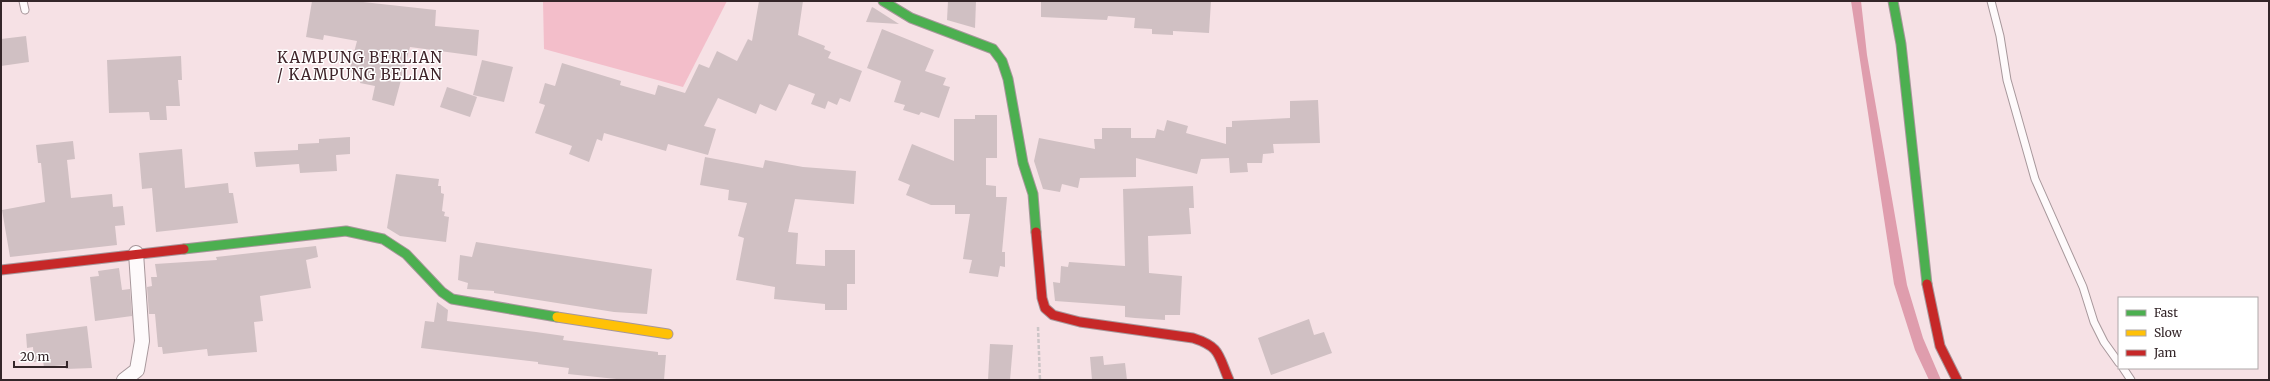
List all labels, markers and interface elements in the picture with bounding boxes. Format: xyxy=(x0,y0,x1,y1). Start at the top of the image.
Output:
district label: KAMPUNG BERLIAN / KAMPUNG BELIAN xyxy=(277,48,443,84)
legend xyxy=(2118,297,2258,369)
text: Fast xyxy=(2154,305,2178,320)
text: Slow xyxy=(2154,325,2183,340)
scale bar xyxy=(14,343,67,369)
text: Jam xyxy=(2153,345,2177,360)
text: 20 m xyxy=(20,349,49,364)

